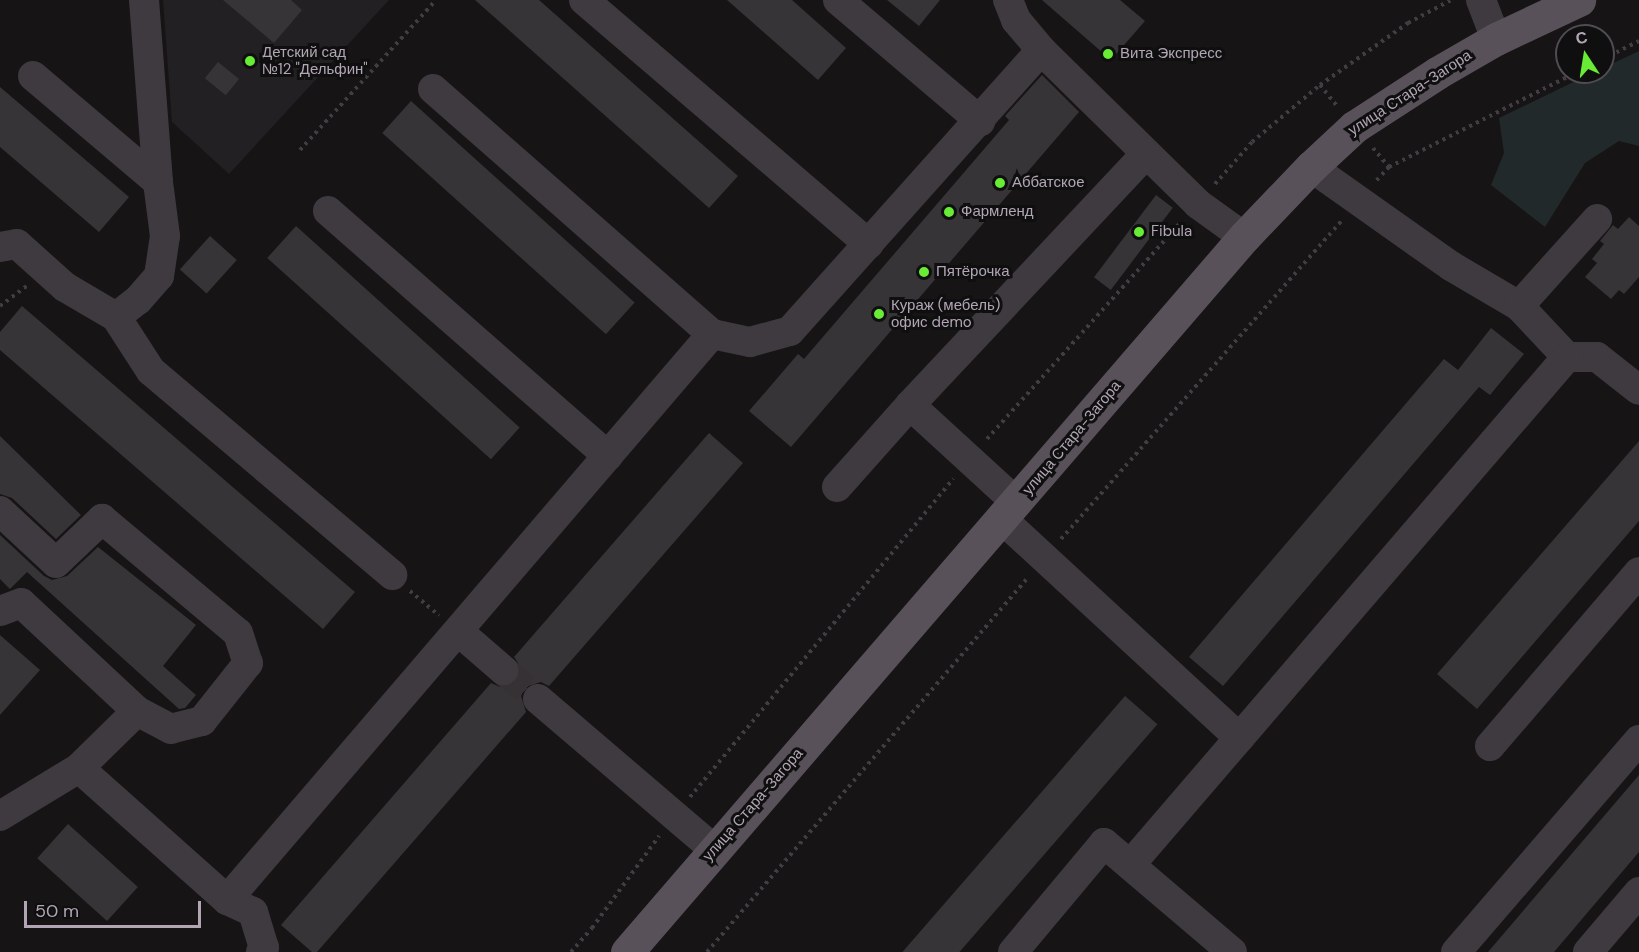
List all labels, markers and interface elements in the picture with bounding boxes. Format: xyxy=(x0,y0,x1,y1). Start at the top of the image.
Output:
north arrow xyxy=(1555,24,1615,84)
text: С xyxy=(1574,26,1589,49)
place label: Детский сад №12 "Дельфин" xyxy=(262,43,368,78)
place label: Вита Экспресс xyxy=(1120,45,1222,63)
street label: улица Стара-Загора xyxy=(1345,46,1475,140)
marker: Вита Экспресс xyxy=(1101,47,1115,61)
marker: Детский сад №12 "Дельфин" xyxy=(243,54,257,68)
place label: Аббатское xyxy=(1012,174,1084,192)
marker: Аббатское xyxy=(993,176,1007,190)
place label: Фармленд xyxy=(961,203,1034,221)
marker: Фармленд xyxy=(942,205,956,219)
place label: Fibula xyxy=(1151,223,1192,241)
marker: Fibula xyxy=(1132,225,1146,239)
place label: Пятёрочка xyxy=(936,263,1010,281)
marker: Пятёрочка xyxy=(917,265,931,279)
place label: Кураж (мебель) офис demo xyxy=(891,296,1000,331)
marker: Кураж (мебель) офис demo xyxy=(872,307,886,321)
street label: улица Стара-Загора xyxy=(1019,377,1125,499)
street label: улица Стара-Загора xyxy=(699,745,807,865)
scale bar xyxy=(27,889,204,927)
text: 50 m xyxy=(35,899,79,923)

